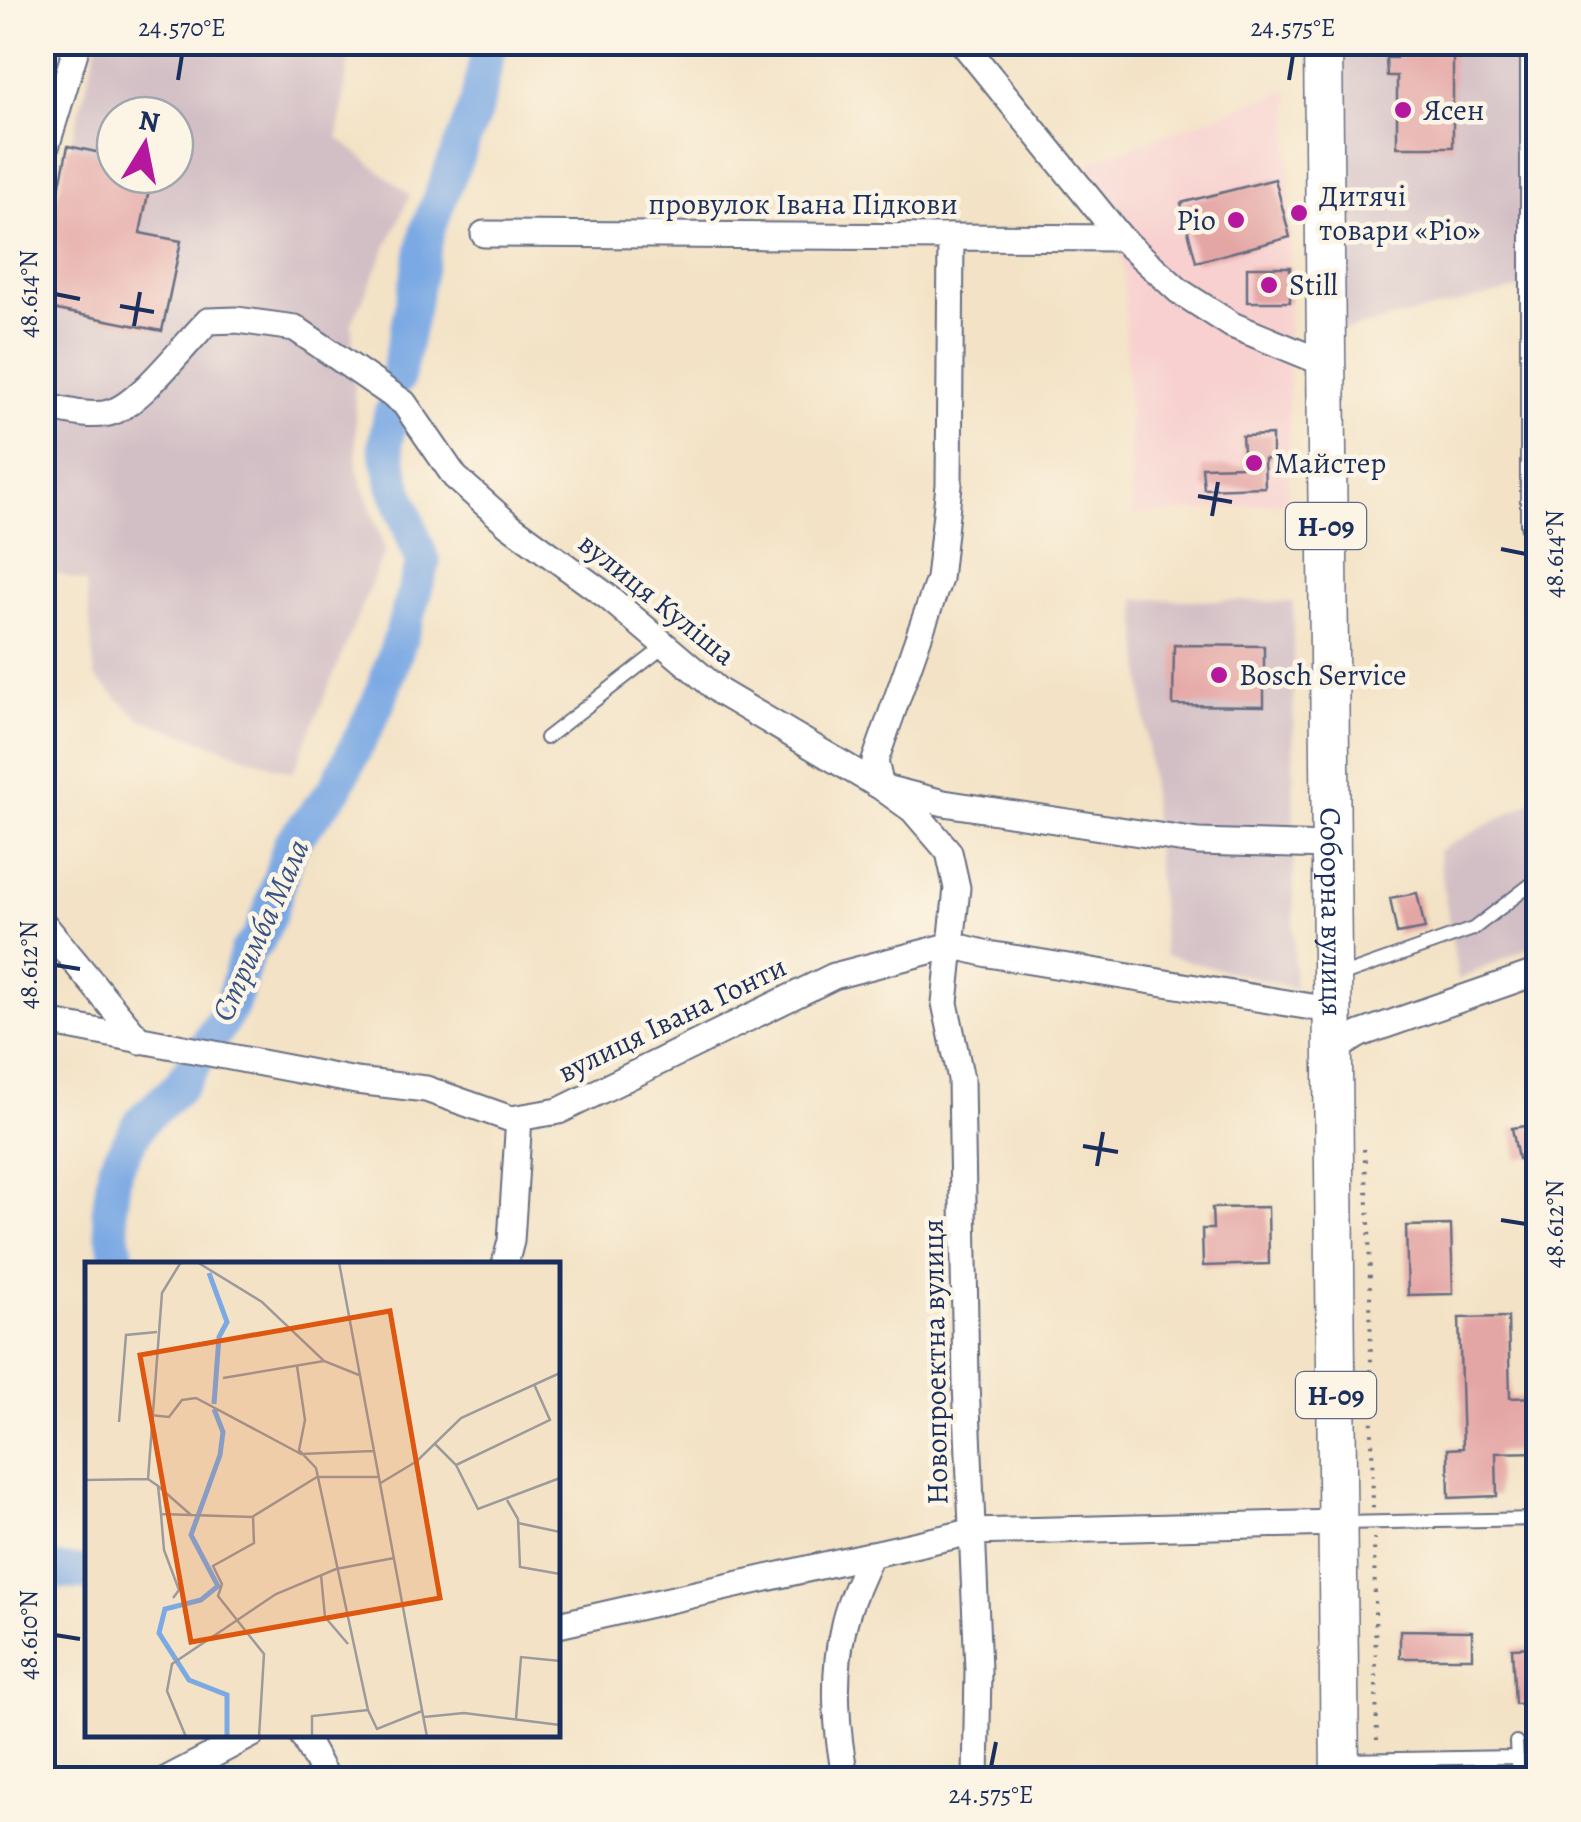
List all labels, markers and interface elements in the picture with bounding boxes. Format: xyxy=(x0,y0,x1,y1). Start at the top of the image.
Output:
text: 24.570°E xyxy=(138,11,226,45)
text: 24.575°E xyxy=(1250,11,1336,45)
place label: Ясен xyxy=(1423,90,1484,130)
north arrow xyxy=(95,95,195,195)
marker: Ясен xyxy=(1392,99,1414,121)
text: N xyxy=(136,101,163,142)
place label: Дитячі товари «Ріо» xyxy=(1319,176,1481,250)
street label: провулок Івана Підкови xyxy=(648,184,958,224)
place label: Ріо xyxy=(1176,200,1216,240)
marker: Дитячі товари «Ріо» xyxy=(1288,202,1310,224)
marker: Ріо xyxy=(1225,209,1247,231)
text: 48.614°N xyxy=(12,250,46,338)
place label: Still xyxy=(1289,265,1338,305)
marker: Still xyxy=(1258,274,1280,296)
place label: Майстер xyxy=(1274,443,1386,483)
marker: Майстер xyxy=(1243,452,1265,474)
road number: Н-09 xyxy=(1286,503,1366,549)
text: 48.614°N xyxy=(1538,510,1572,598)
street label: вулиця Куліша xyxy=(570,523,744,675)
place label: Bosch Service xyxy=(1239,655,1407,695)
marker: Bosch Service xyxy=(1208,664,1230,686)
street label: Соборна вулиця xyxy=(1310,807,1353,1017)
water label: Стримба Мала xyxy=(200,832,320,1028)
text: 48.612°N xyxy=(12,921,46,1009)
street label: вулиця Івана Гонти xyxy=(551,946,793,1092)
text: 48.612°N xyxy=(1538,1180,1572,1268)
street label: Новопроектна вулиця xyxy=(913,1219,957,1505)
inset map xyxy=(85,1262,560,1737)
road number: Н-09 xyxy=(1296,1372,1376,1418)
text: 48.610°N xyxy=(12,1590,46,1680)
text: 24.575°E xyxy=(948,1778,1034,1812)

